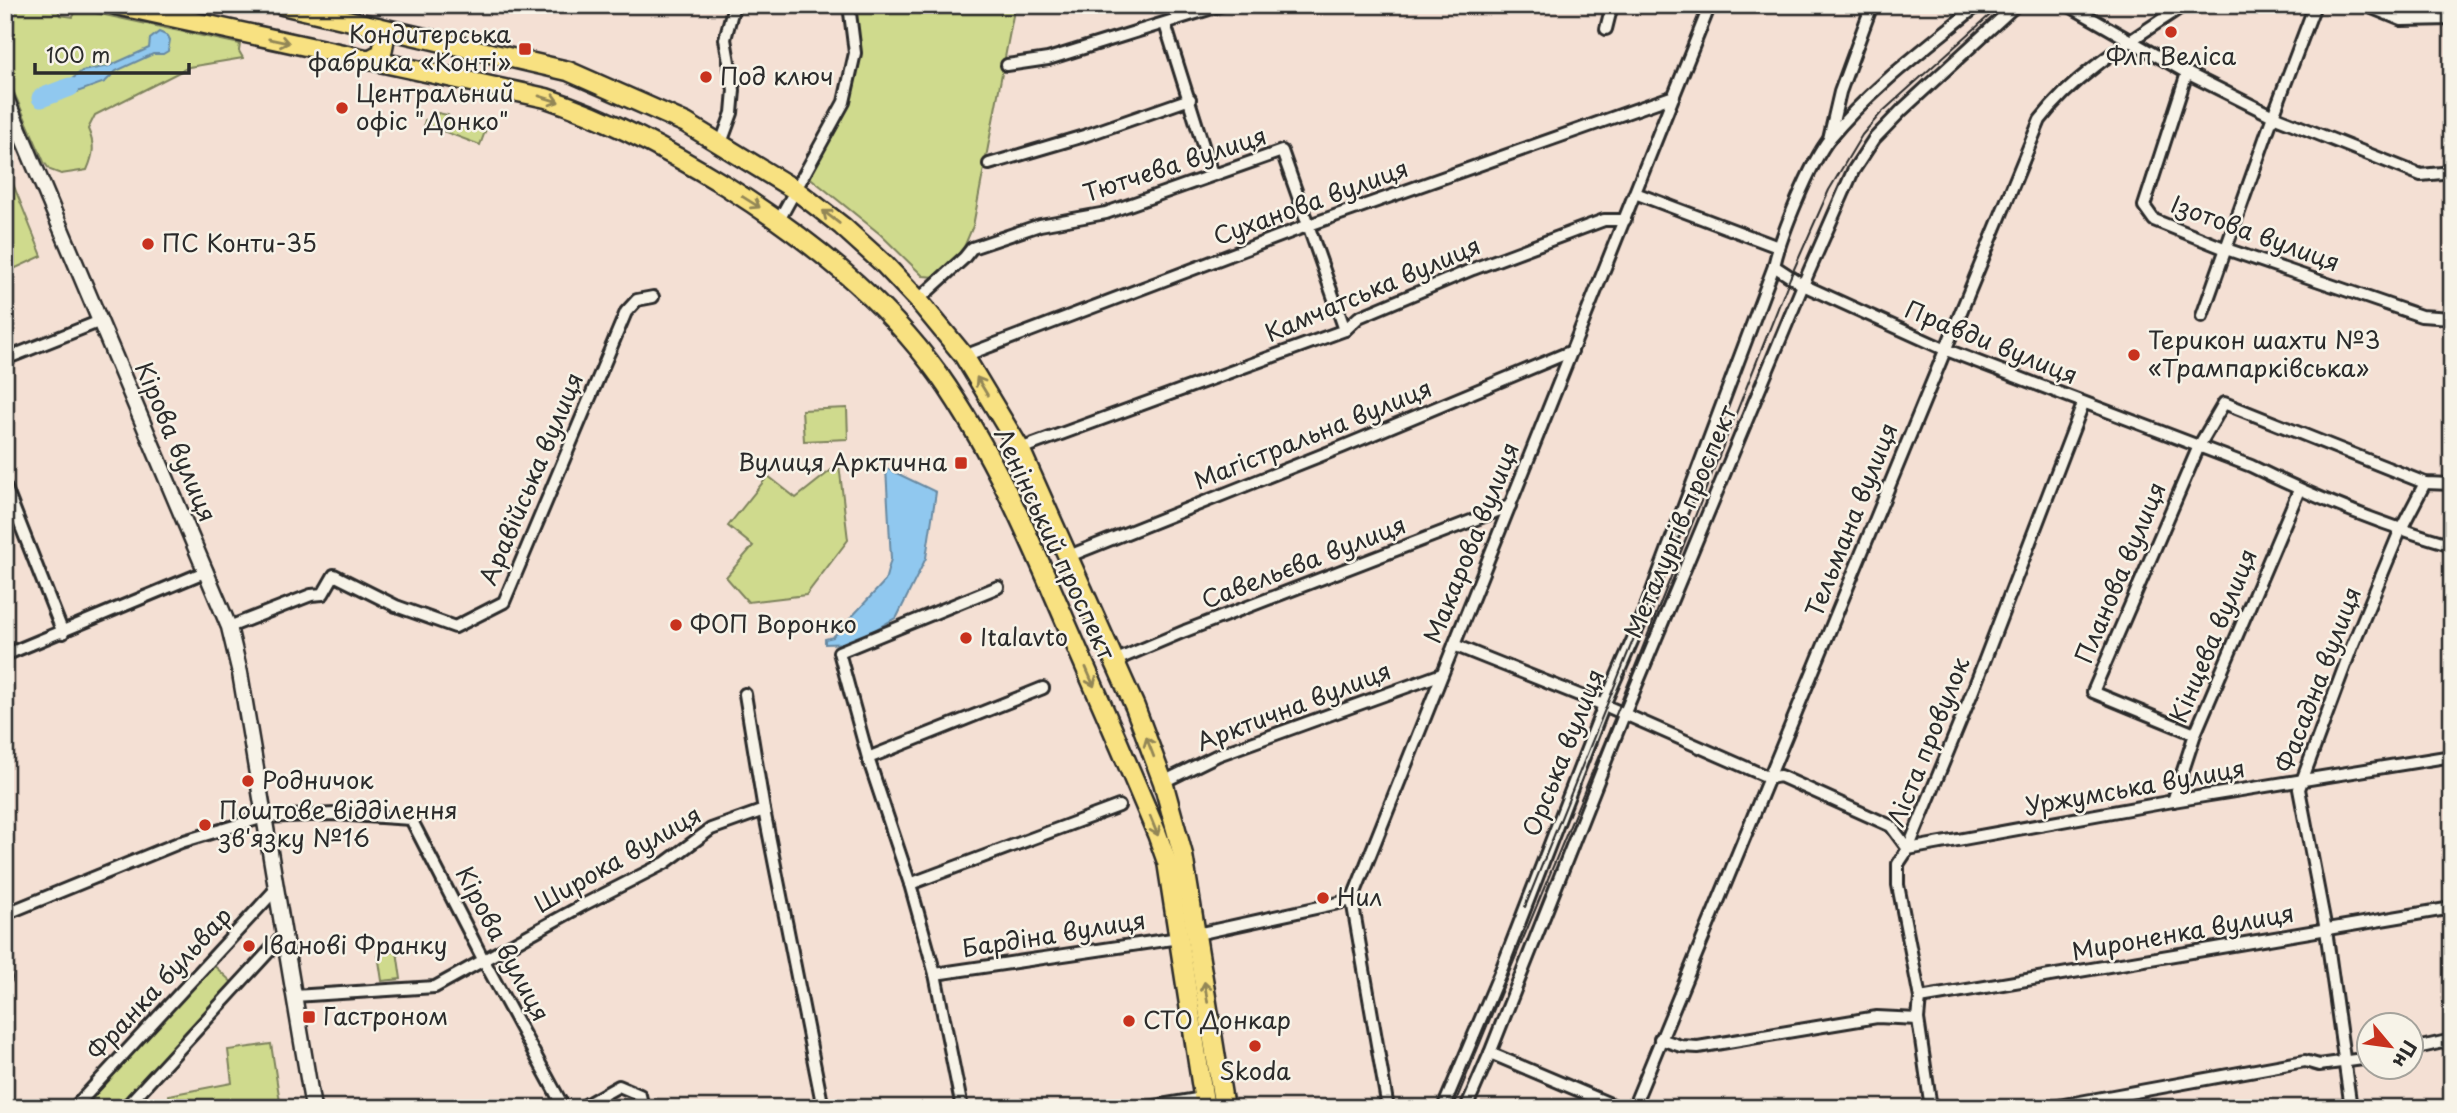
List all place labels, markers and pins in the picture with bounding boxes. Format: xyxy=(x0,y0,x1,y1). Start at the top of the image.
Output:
place label: Кондитерська фабрика «Конті» xyxy=(308,15,511,79)
marker: Флп Веліса xyxy=(2163,24,2179,40)
place label: Флп Веліса xyxy=(2106,37,2236,73)
marker: Кондитерська фабрика «Конті» xyxy=(517,41,533,57)
place label: Под ключ xyxy=(720,57,834,93)
marker: Под ключ xyxy=(698,69,714,85)
place label: Центральний офіс "Донко" xyxy=(356,74,514,138)
marker: Центральний офіс "Донко" xyxy=(334,100,350,116)
place label: ПС Конти-35 xyxy=(162,224,317,260)
marker: ПС Конти-35 xyxy=(140,236,156,252)
place label: Терикон шахти №3 «Трампарківська» xyxy=(2148,321,2380,385)
marker: Терикон шахти №3 «Трампарківська» xyxy=(2126,347,2142,363)
place label: Вулиця Арктична xyxy=(738,443,947,479)
marker: Вулиця Арктична xyxy=(953,455,969,471)
place label: ФОП Воронко xyxy=(690,605,857,641)
marker: ФОП Воронко xyxy=(668,617,684,633)
place label: Italavto xyxy=(980,618,1068,654)
marker: Italavto xyxy=(958,630,974,646)
place label: Родничок xyxy=(262,761,374,797)
marker: Родничок xyxy=(240,773,256,789)
place label: Поштове відділення зв'язку №16 xyxy=(218,791,458,855)
marker: Поштове відділення зв'язку №16 xyxy=(197,817,213,833)
place label: Нил xyxy=(1337,878,1382,914)
marker: Нил xyxy=(1315,890,1331,906)
place label: Іванові Франку xyxy=(263,926,448,962)
marker: Іванові Франку xyxy=(241,938,257,954)
place label: Гастроном xyxy=(323,997,448,1033)
place label: СТО Донкар xyxy=(1143,1001,1291,1037)
marker: Гастроном xyxy=(301,1009,317,1025)
marker: СТО Донкар xyxy=(1121,1013,1137,1029)
marker: Skoda xyxy=(1247,1038,1263,1054)
place label: Skoda xyxy=(1219,1052,1291,1088)

